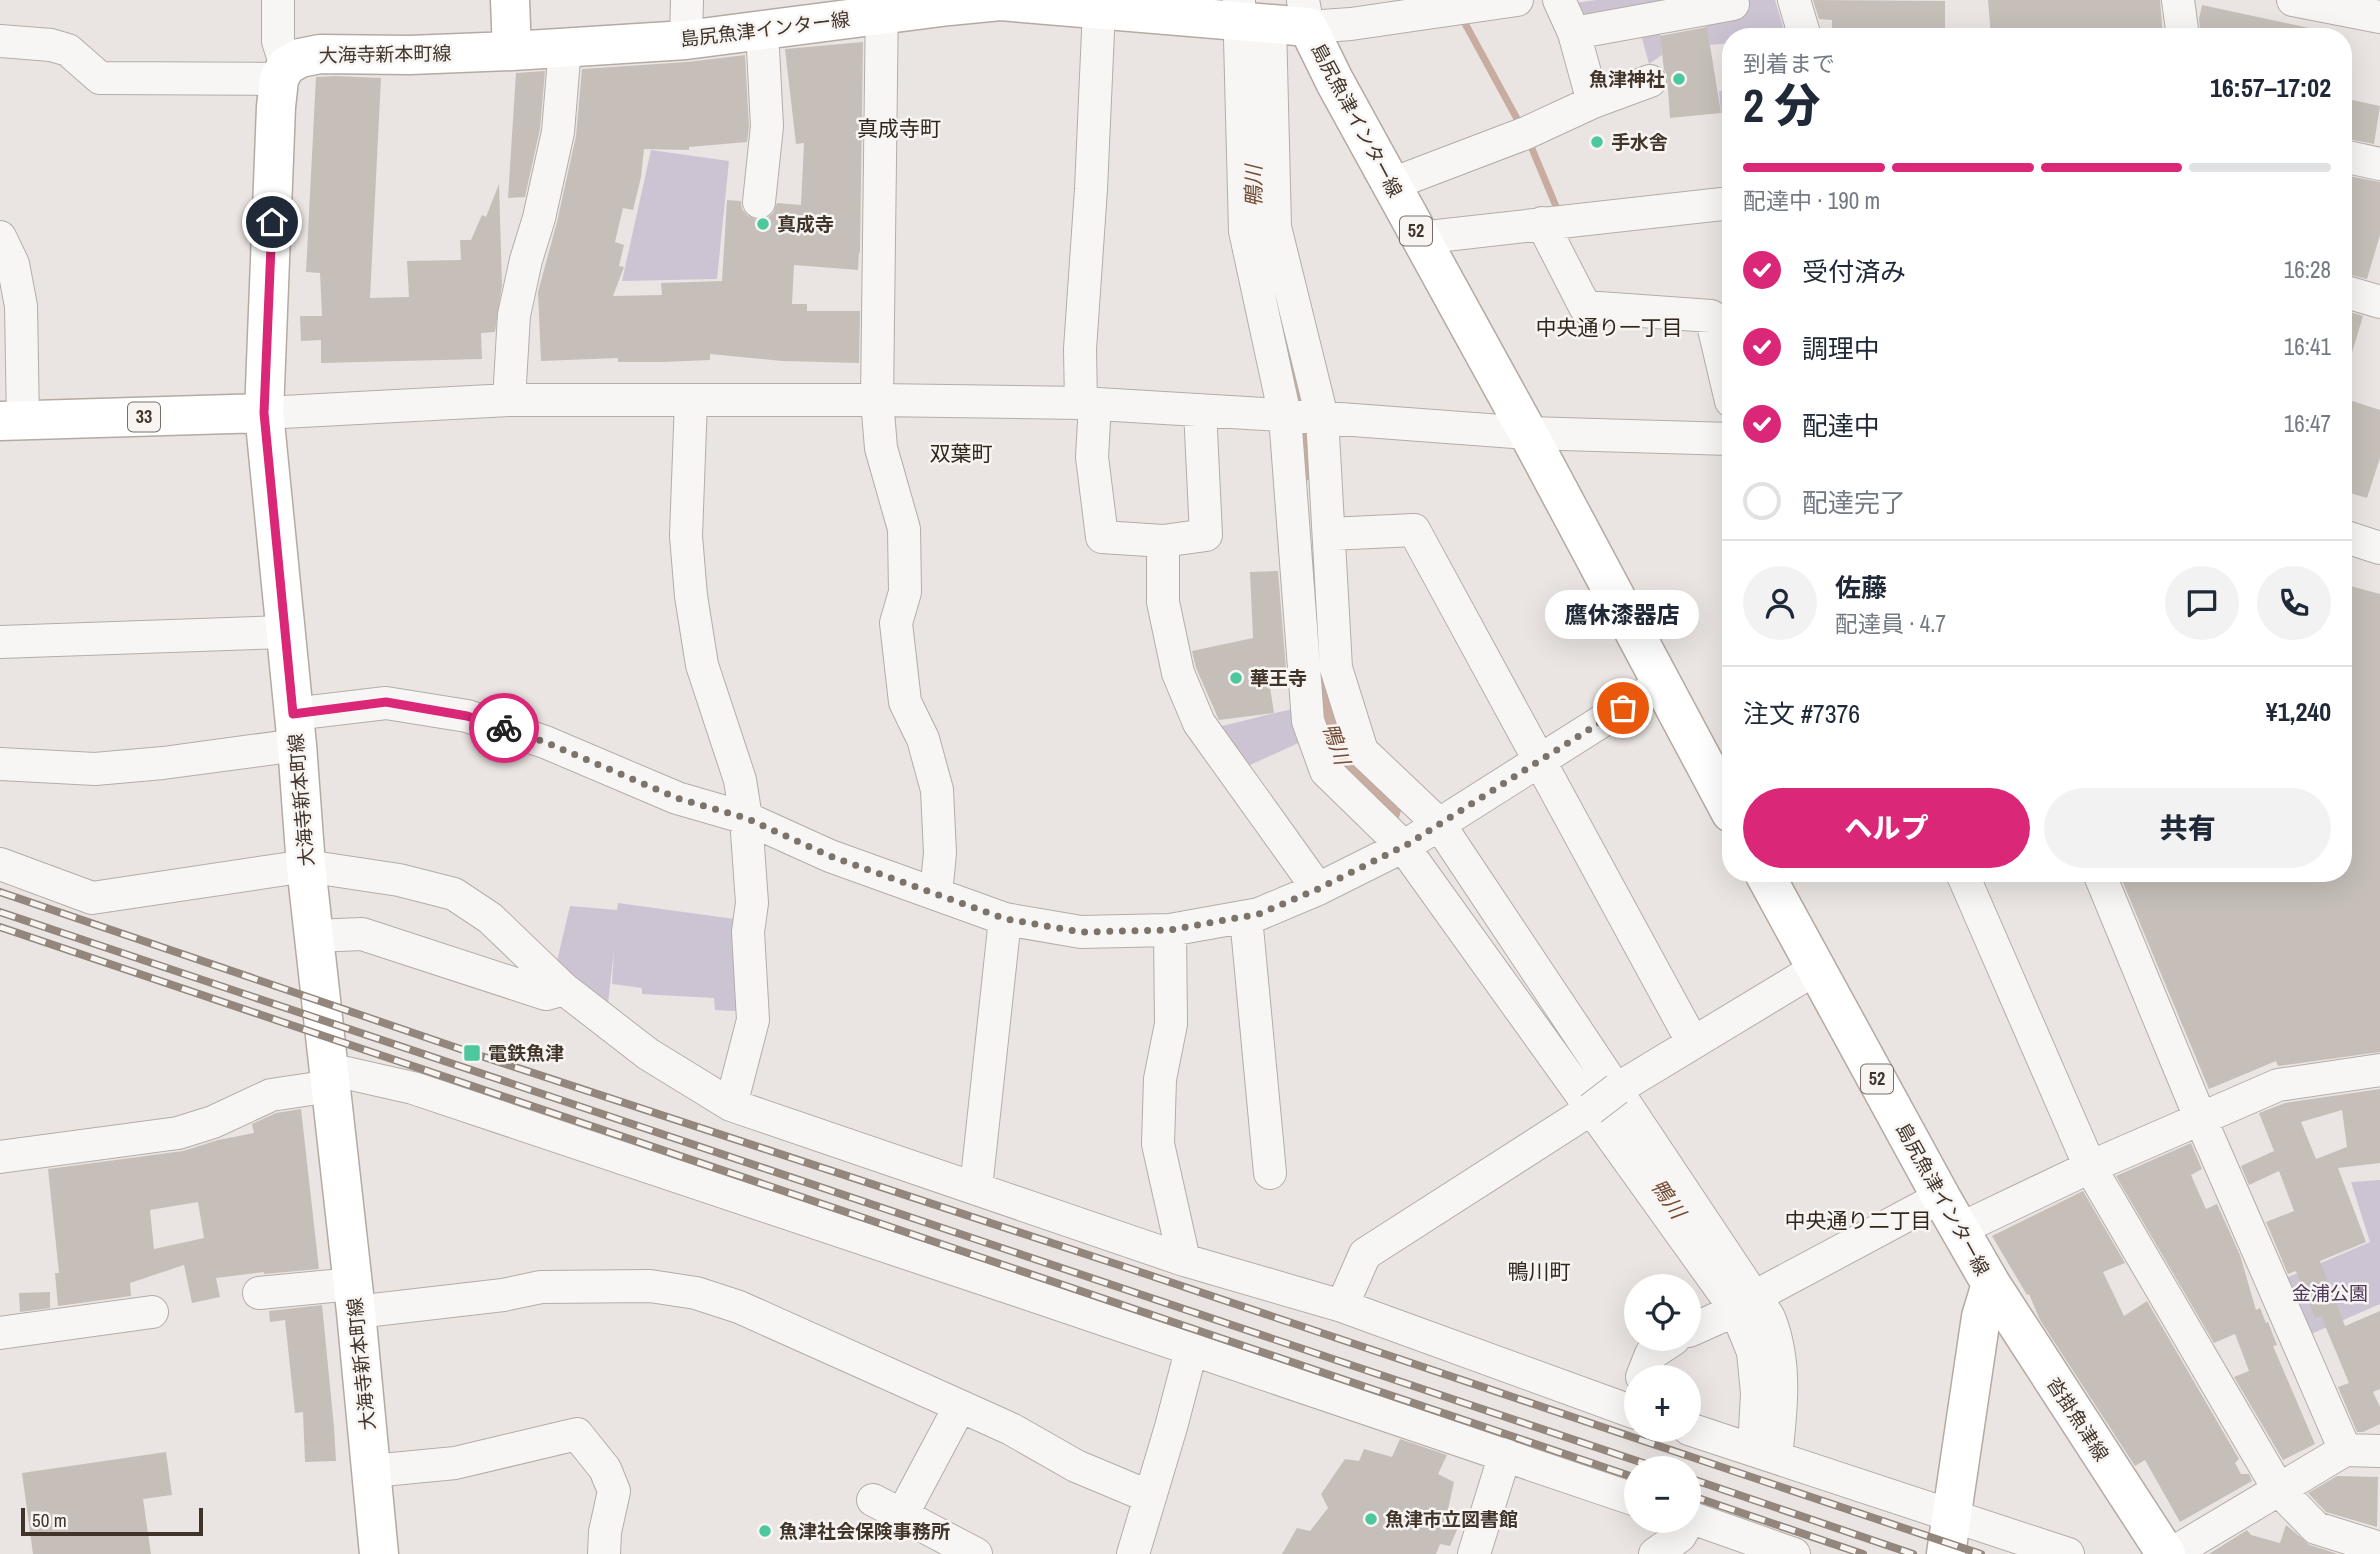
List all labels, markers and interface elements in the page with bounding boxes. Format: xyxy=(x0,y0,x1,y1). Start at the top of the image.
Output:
street label: 島尻魚津インター線 xyxy=(679,6,851,52)
street label: 島尻魚津インター線 xyxy=(1305,38,1409,202)
street label: 大海寺新本町線 xyxy=(318,40,452,68)
text: 到着まで xyxy=(1743,48,1835,79)
place label: 魚津神社 xyxy=(1589,66,1665,92)
text: 16:57–17:02 xyxy=(2210,70,2331,105)
marker: 魚津神社 xyxy=(1671,71,1687,87)
text: 2 分 xyxy=(1743,74,1820,136)
district label: 真成寺町 xyxy=(857,114,941,143)
place label: 手水舎 xyxy=(1611,129,1668,155)
marker: 手水舎 xyxy=(1589,134,1605,150)
water label: 鴨川 xyxy=(1239,163,1268,207)
text: 配達中 · 190 m xyxy=(1743,185,1880,216)
pin xyxy=(242,192,302,252)
icon: home xyxy=(253,203,291,241)
place label: 真成寺 xyxy=(777,211,834,237)
marker: 真成寺 xyxy=(755,216,771,232)
road number: 52 xyxy=(1400,216,1432,246)
icon: check xyxy=(1743,251,1781,289)
text: 受付済み xyxy=(1802,254,1906,289)
text: 16:28 xyxy=(2284,254,2331,285)
district label: 中央通り一丁目 xyxy=(1536,313,1683,342)
icon: check xyxy=(1743,328,1781,366)
text: 調理中 xyxy=(1802,331,1880,366)
text: 16:41 xyxy=(2284,331,2331,362)
road number: 33 xyxy=(128,402,160,432)
icon: check xyxy=(1743,405,1781,443)
text: 配達中 xyxy=(1802,408,1880,443)
text: 16:47 xyxy=(2284,408,2331,439)
district label: 双葉町 xyxy=(930,439,993,468)
text: 配達完了 xyxy=(1802,485,1906,520)
button: person xyxy=(1743,566,1817,640)
button: chat xyxy=(2165,566,2239,640)
button: phone xyxy=(2257,566,2331,640)
text: 佐藤 xyxy=(1835,570,1887,605)
callout: 鷹休漆器店 xyxy=(1546,589,1700,638)
text: 鷹休漆器店 xyxy=(1565,599,1680,630)
text: 配達員 · 4.7 xyxy=(1835,608,1946,639)
place label: 華王寺 xyxy=(1250,665,1307,691)
marker: 華王寺 xyxy=(1228,670,1244,686)
pin xyxy=(1593,678,1653,738)
icon: bag xyxy=(1604,689,1642,727)
courier xyxy=(469,693,539,763)
text: ¥1,240 xyxy=(2266,694,2331,729)
text: 注文 #7376 xyxy=(1743,696,1860,731)
icon: bike xyxy=(485,709,523,747)
water label: 鴨川 xyxy=(1316,719,1358,770)
street label: 大海寺新本町線 xyxy=(282,733,320,867)
button: ヘルプ xyxy=(1743,788,2030,868)
button: 共有 xyxy=(2044,788,2331,868)
place label: 電鉄魚津 xyxy=(488,1040,564,1066)
marker: 電鉄魚津 xyxy=(462,1043,482,1063)
road number: 52 xyxy=(1861,1064,1893,1094)
street label: 島尻魚津インター線 xyxy=(1890,1118,1996,1280)
water label: 鴨川 xyxy=(1644,1173,1693,1226)
district label: 中央通り二丁目 xyxy=(1785,1206,1932,1235)
district label: 鴨川町 xyxy=(1508,1257,1571,1286)
map controls xyxy=(1624,1274,1701,1533)
button: locate xyxy=(1624,1274,1701,1351)
park label: 金浦公園 xyxy=(2292,1280,2368,1306)
street label: 大海寺新本町線 xyxy=(341,1296,381,1432)
button: + xyxy=(1624,1365,1701,1442)
street label: 沓掛魚津線 xyxy=(2041,1372,2115,1466)
button: − xyxy=(1624,1456,1701,1533)
scale bar xyxy=(21,1505,203,1537)
place label: 魚津市立図書館 xyxy=(1385,1506,1518,1532)
text: 50 m xyxy=(32,1507,67,1533)
marker: 魚津市立図書館 xyxy=(1363,1511,1379,1527)
place label: 魚津社会保険事務所 xyxy=(779,1518,950,1544)
marker: 魚津社会保険事務所 xyxy=(757,1523,773,1539)

